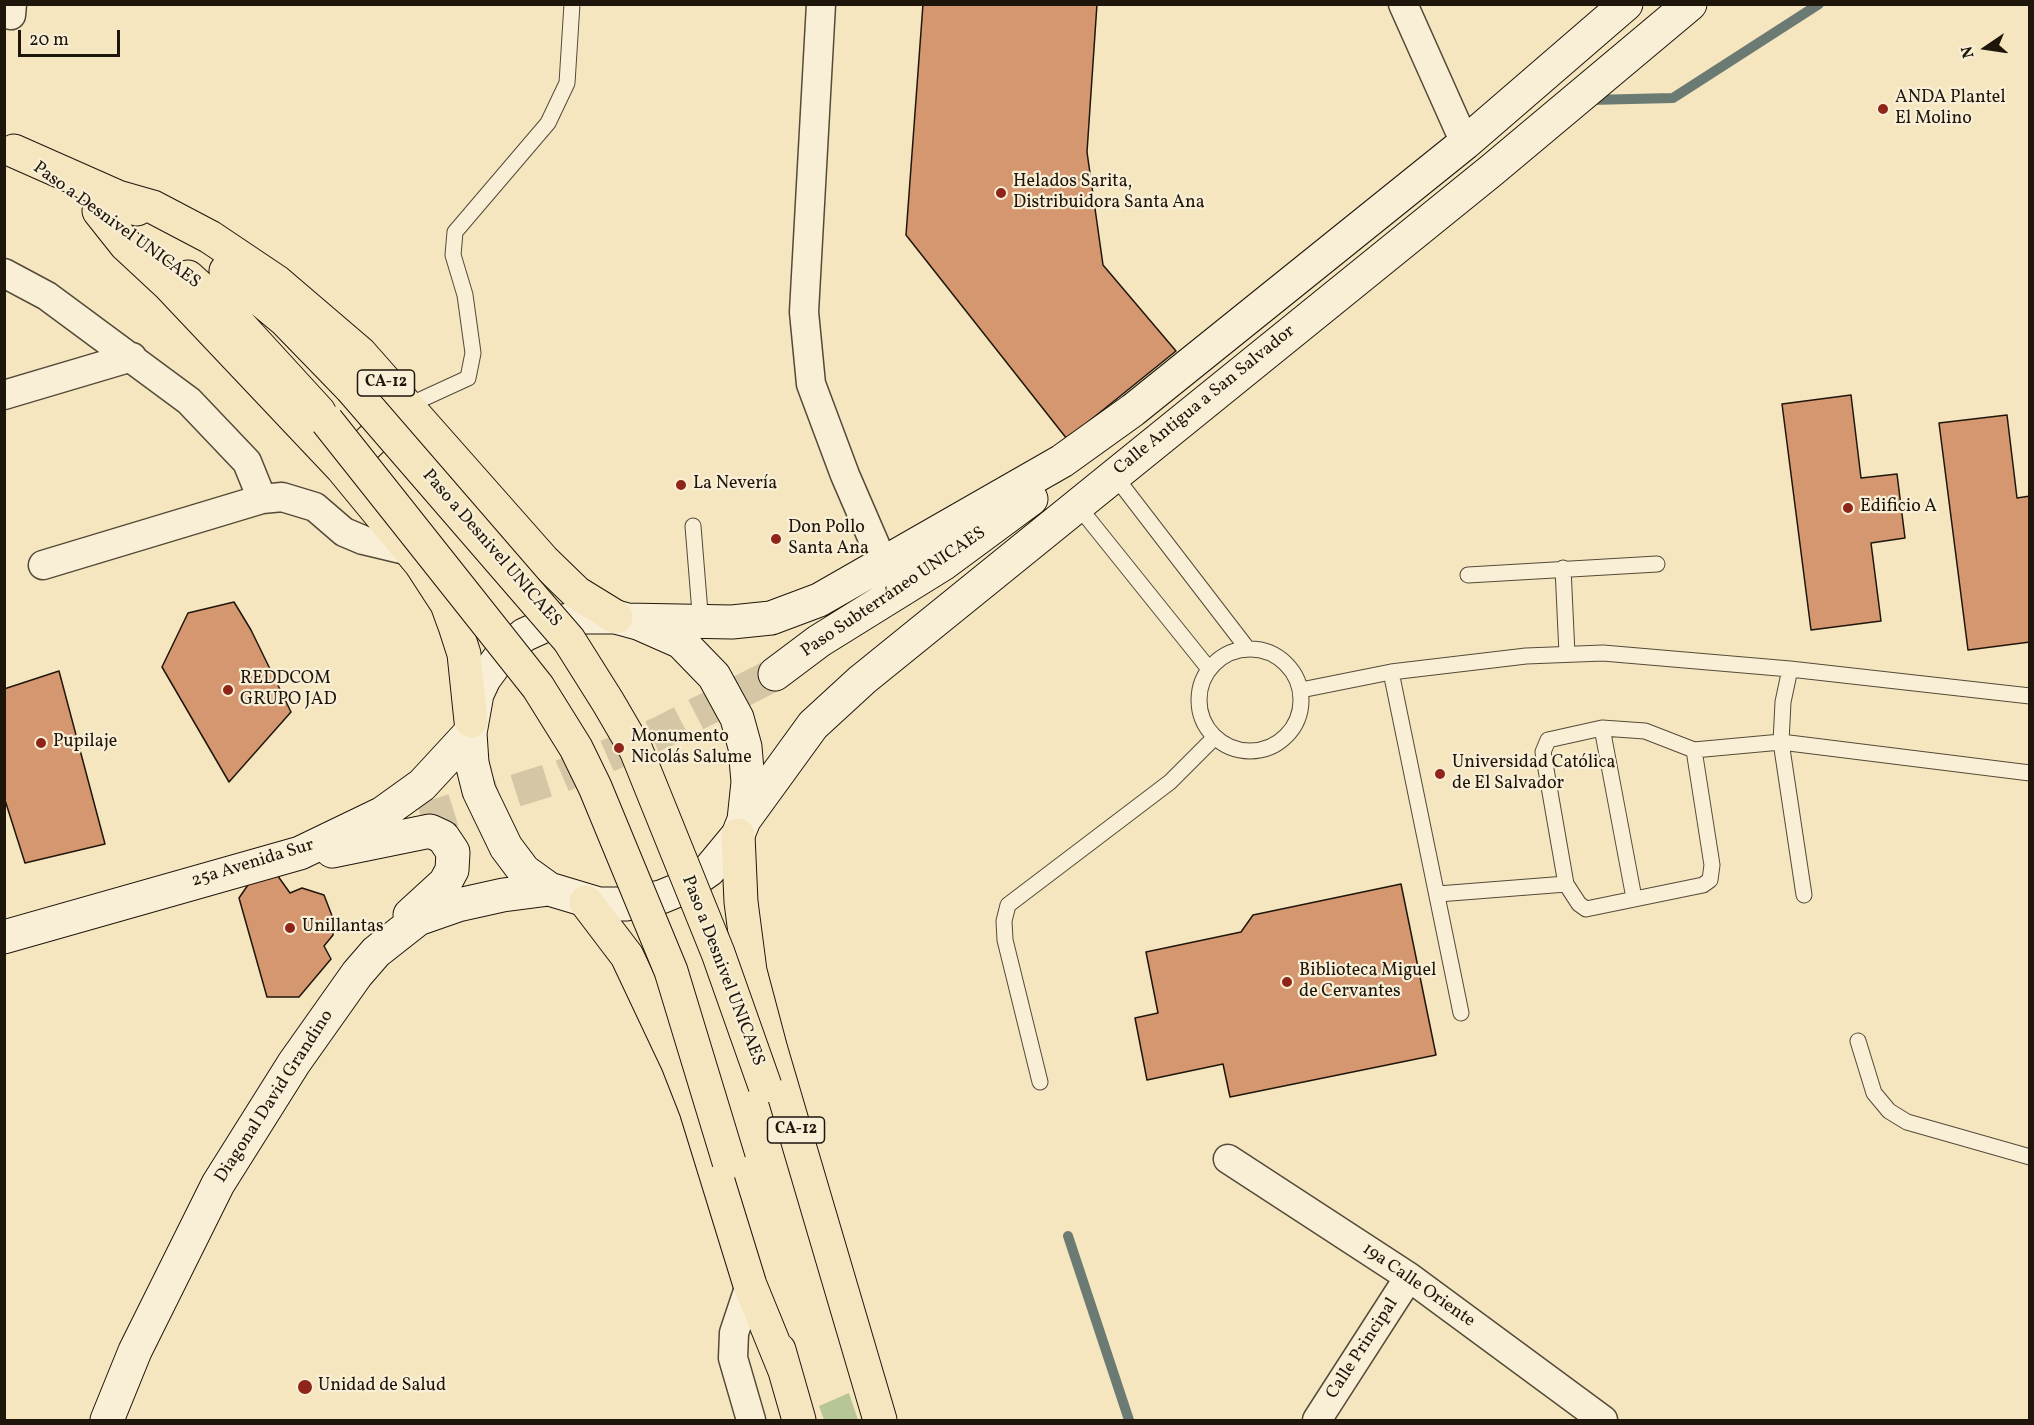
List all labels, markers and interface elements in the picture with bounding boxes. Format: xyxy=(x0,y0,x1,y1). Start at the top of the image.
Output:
scale bar xyxy=(21,18,123,56)
north arrow xyxy=(1956,18,2016,78)
text: 20 m xyxy=(29,28,69,53)
text: N xyxy=(1956,44,1980,60)
place label: ANDA Plantel El Molino xyxy=(1895,88,2006,130)
marker: ANDA Plantel El Molino xyxy=(1876,102,1890,116)
street label: Paso a Desnivel UNICAES xyxy=(28,158,204,294)
place label: Helados Sarita, Distribuidora Santa Ana xyxy=(1013,172,1205,214)
marker: Helados Sarita, Distribuidora Santa Ana xyxy=(994,186,1008,200)
street label: Calle Antigua a San Salvador xyxy=(1110,321,1300,481)
road number: CA-12 xyxy=(358,370,414,396)
street label: Paso a Desnivel UNICAES xyxy=(417,466,565,632)
place label: La Nevería xyxy=(693,474,777,496)
marker: La Nevería xyxy=(674,478,688,492)
place label: Edificio A xyxy=(1860,497,1937,519)
marker: Edificio A xyxy=(1841,501,1855,515)
place label: Don Pollo Santa Ana xyxy=(788,518,869,560)
street label: Paso Subterráneo UNICAES xyxy=(798,523,990,663)
marker: Don Pollo Santa Ana xyxy=(769,532,783,546)
place label: REDDCOM GRUPO JAD xyxy=(240,669,337,712)
marker: REDDCOM GRUPO JAD xyxy=(221,683,235,697)
place label: Monumento Nicolás Salume xyxy=(631,727,752,770)
place label: Pupilaje xyxy=(53,732,117,754)
marker: Pupilaje xyxy=(34,736,48,750)
marker: Monumento Nicolás Salume xyxy=(612,741,626,755)
place label: Universidad Católica de El Salvador xyxy=(1452,753,1615,795)
marker: Universidad Católica de El Salvador xyxy=(1433,767,1447,781)
street label: 25a Avenida Sur xyxy=(189,835,317,893)
street label: Paso a Desnivel UNICAES xyxy=(676,873,768,1069)
place label: Unillantas xyxy=(302,917,384,939)
marker: Unillantas xyxy=(283,921,297,935)
place label: Biblioteca Miguel de Cervantes xyxy=(1299,961,1436,1004)
marker: Biblioteca Miguel de Cervantes xyxy=(1280,975,1294,989)
street label: Diagonal David Grandino xyxy=(211,1007,339,1187)
road number: CA-12 xyxy=(768,1117,824,1143)
street label: 19a Calle Oriente xyxy=(1358,1239,1478,1333)
street label: Calle Principal xyxy=(1322,1295,1404,1403)
place label: Unidad de Salud xyxy=(318,1376,446,1398)
marker: Unidad de Salud xyxy=(296,1378,314,1396)

